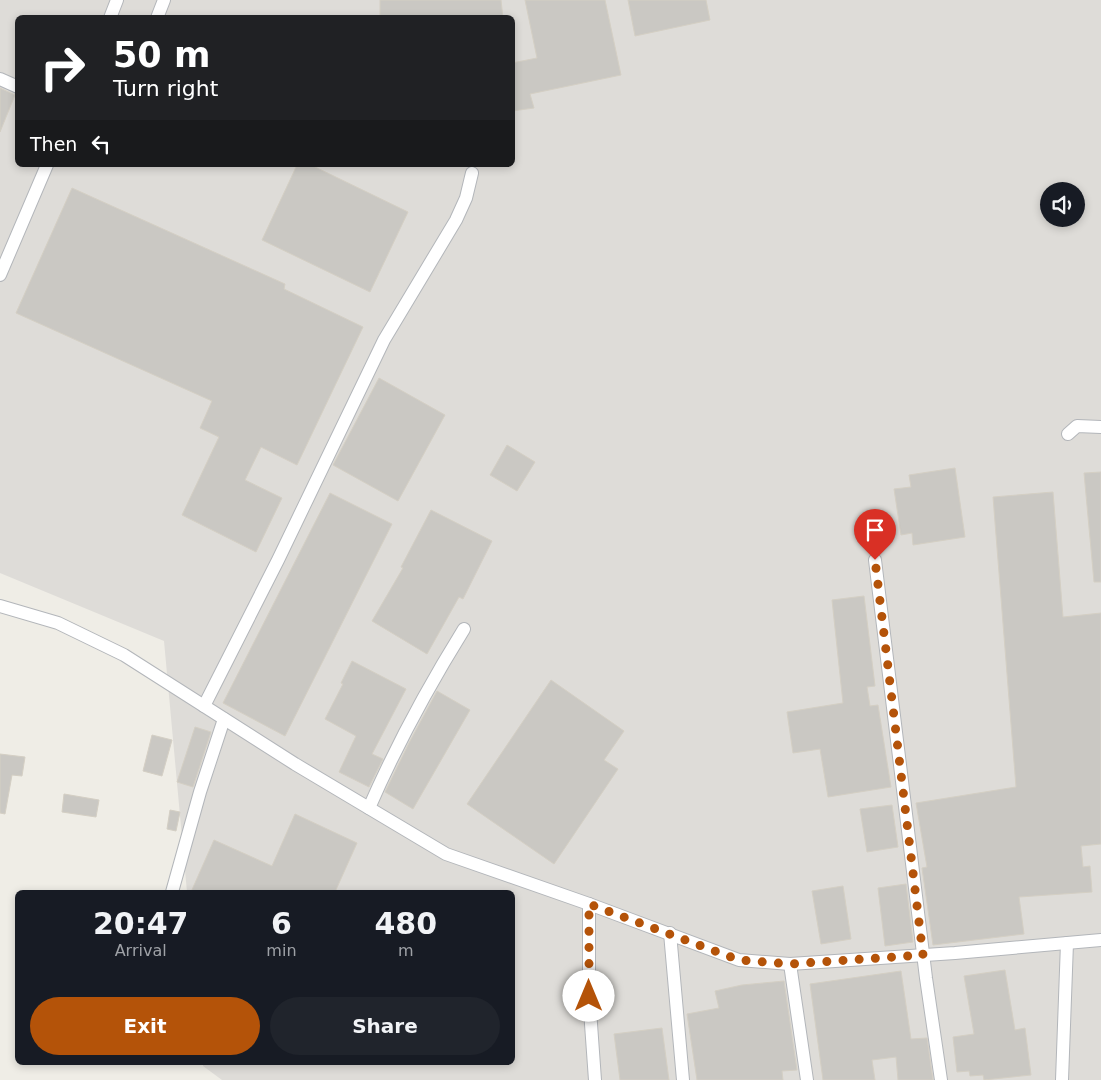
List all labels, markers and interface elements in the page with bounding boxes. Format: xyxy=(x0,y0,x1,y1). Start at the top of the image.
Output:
icon: right xyxy=(30,35,95,100)
text: 50 m xyxy=(113,35,210,75)
text: Turn right xyxy=(113,76,218,101)
icon: left xyxy=(87,130,115,158)
text: Then xyxy=(30,133,77,155)
map controls xyxy=(1040,182,1085,227)
button: sound xyxy=(1040,182,1085,227)
pin xyxy=(854,509,896,560)
icon: arrive xyxy=(861,516,889,544)
text: 20:47 xyxy=(93,906,188,941)
text: 6 xyxy=(271,906,292,941)
text: 480 xyxy=(374,906,437,941)
text: Arrival xyxy=(115,941,167,960)
text: min xyxy=(266,941,297,960)
text: m xyxy=(398,941,414,960)
position arrow xyxy=(562,969,614,1021)
button: Exit xyxy=(30,997,260,1055)
button: Share xyxy=(270,997,500,1055)

